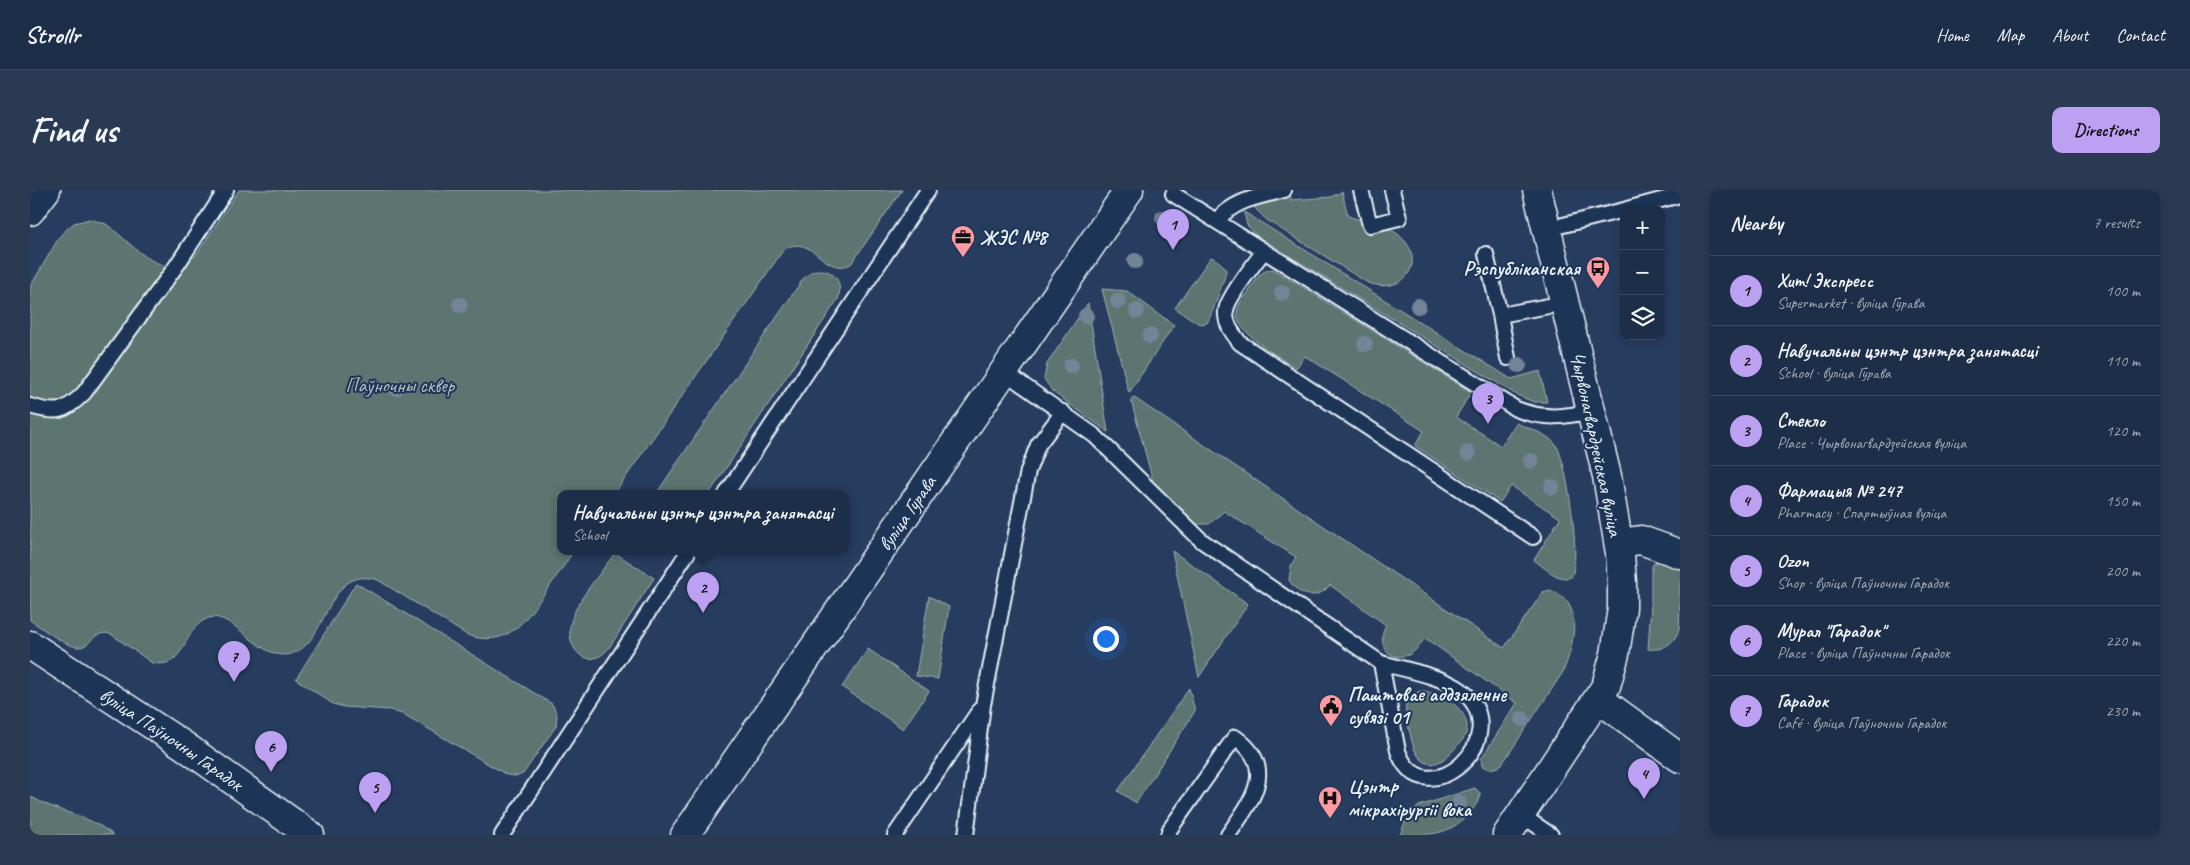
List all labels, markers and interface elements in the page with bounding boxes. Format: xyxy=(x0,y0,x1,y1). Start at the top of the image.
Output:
text: Strollr xyxy=(25,20,80,50)
text: Home xyxy=(1936,24,1969,46)
text: Map xyxy=(1997,24,2024,46)
text: About xyxy=(2052,24,2088,46)
text: Contact xyxy=(2116,24,2165,46)
button: Directions xyxy=(2052,107,2160,153)
text: Find us xyxy=(30,108,117,153)
map controls xyxy=(1620,205,1665,340)
button: + xyxy=(1620,205,1665,250)
pin: 1 xyxy=(1157,209,1189,250)
text: Nearby xyxy=(1730,210,1783,236)
text: 7 results xyxy=(2093,213,2140,233)
office icon: ЖЭС №8 xyxy=(950,224,976,258)
place label: ЖЭС №8 xyxy=(980,225,1050,250)
button: − xyxy=(1620,250,1665,295)
bus stop icon: Рэспубліканская xyxy=(1585,255,1611,289)
place label: Рэспубліканская xyxy=(1464,256,1581,281)
text: Хит! Экспресс xyxy=(1777,269,1873,293)
text: 1 xyxy=(1742,281,1750,301)
text: 100 m xyxy=(2106,281,2140,301)
text: Supermarket · вуліца Гурава xyxy=(1777,293,1924,313)
button: layers xyxy=(1620,295,1665,340)
text: Навучальны цэнтр цэнтра занятасці xyxy=(1777,339,2037,363)
street label: Чырвонагвардзейская вуліца xyxy=(1565,350,1629,540)
text: 2 xyxy=(1742,351,1750,371)
text: 110 m xyxy=(2106,351,2140,371)
text: School · вуліца Гурава xyxy=(1777,363,1891,383)
park label: Паўночны сквер xyxy=(346,373,456,398)
pin: 3 xyxy=(1472,383,1504,424)
text: Стекло xyxy=(1777,409,1825,433)
text: 3 xyxy=(1742,421,1750,441)
text: 120 m xyxy=(2106,421,2140,441)
text: Place · Чырвонагвардзейская вуліца xyxy=(1777,433,1966,453)
street label: вуліца Гурава xyxy=(872,470,942,556)
text: Фармацыя № 247 xyxy=(1777,479,1902,503)
popup xyxy=(557,490,849,555)
text: 4 xyxy=(1742,491,1750,511)
text: 150 m xyxy=(2106,491,2140,511)
text: Навучальны цэнтр цэнтра занятасці xyxy=(573,501,833,525)
text: Pharmacy · Спартыўная вуліца xyxy=(1777,503,1946,523)
text: School xyxy=(573,525,607,545)
text: Ozon xyxy=(1777,549,1809,573)
text: 5 xyxy=(1743,561,1749,581)
text: 200 m xyxy=(2106,561,2140,581)
pin: 2 xyxy=(687,572,719,613)
text: Shop · вуліца Паўночны Гарадок xyxy=(1777,573,1949,593)
text: Мурал "Гарадок" xyxy=(1777,619,1885,643)
your location xyxy=(1093,626,1119,652)
text: 6 xyxy=(1742,631,1750,651)
text: 220 m xyxy=(2106,631,2140,651)
pin: 7 xyxy=(218,641,250,682)
text: Place · вуліца Паўночны Гарадок xyxy=(1777,643,1950,663)
street label: вуліца Паўночны Гарадок xyxy=(95,682,249,798)
place label: Паштовае аддзяленне сувязі 01 xyxy=(1348,682,1508,730)
text: Гарадок xyxy=(1777,689,1828,713)
public building icon: Паштовае аддзяленне сувязі 01 xyxy=(1318,693,1344,727)
text: 7 xyxy=(1742,701,1750,721)
text: 230 m xyxy=(2106,701,2140,721)
text: Café · вуліца Паўночны Гарадок xyxy=(1777,713,1946,733)
pin: 6 xyxy=(255,731,287,772)
pin: 4 xyxy=(1628,758,1660,799)
pin: 5 xyxy=(359,772,391,813)
place label: Цэнтр мікрахірургіі вока xyxy=(1348,774,1473,822)
hospital icon: Цэнтр мікрахірургіі вока xyxy=(1317,785,1343,819)

